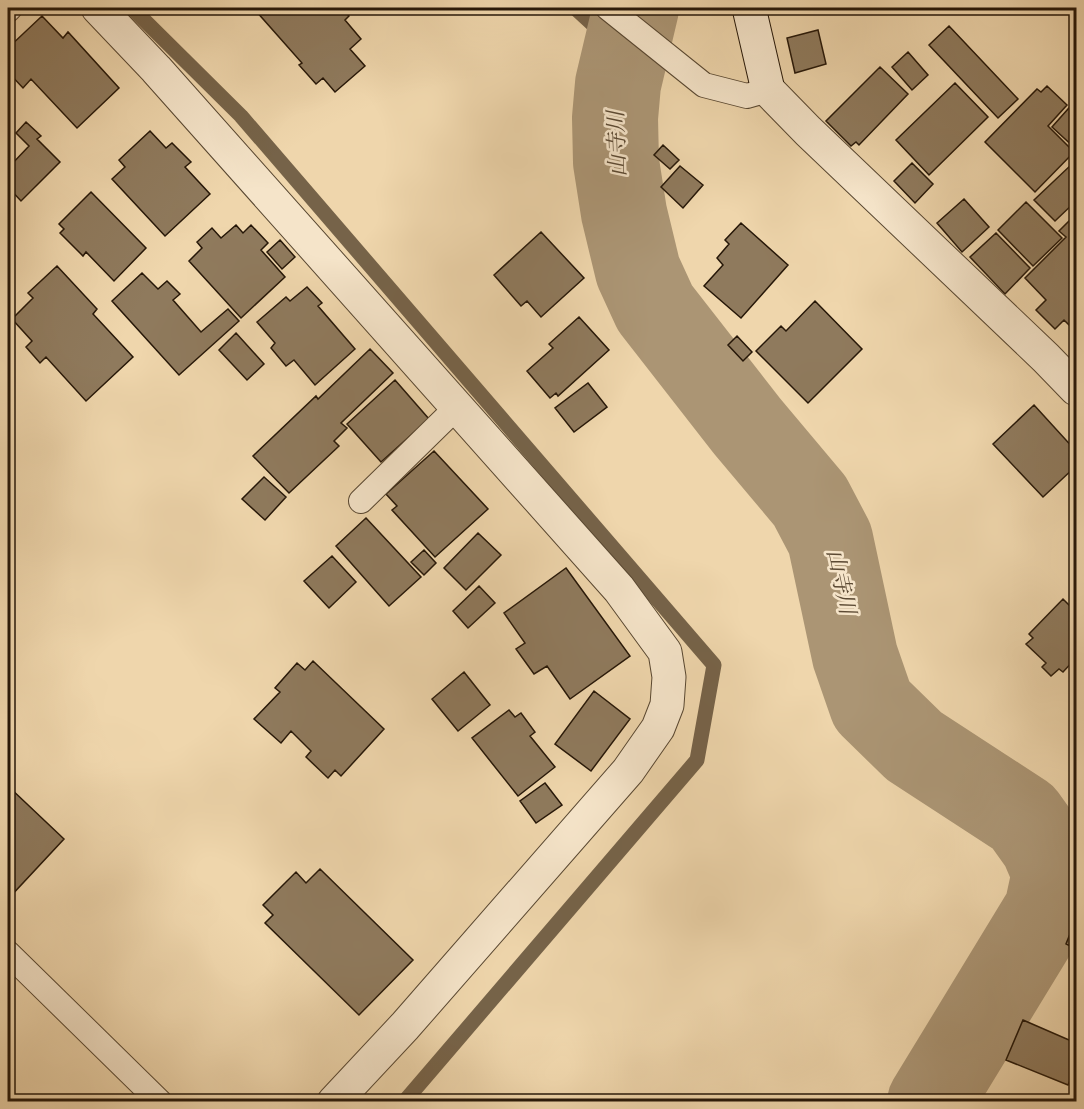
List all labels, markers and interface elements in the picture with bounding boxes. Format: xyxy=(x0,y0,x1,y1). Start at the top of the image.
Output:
water label: 山寺川 xyxy=(602,108,636,178)
water label: 山寺川 xyxy=(816,546,862,620)

